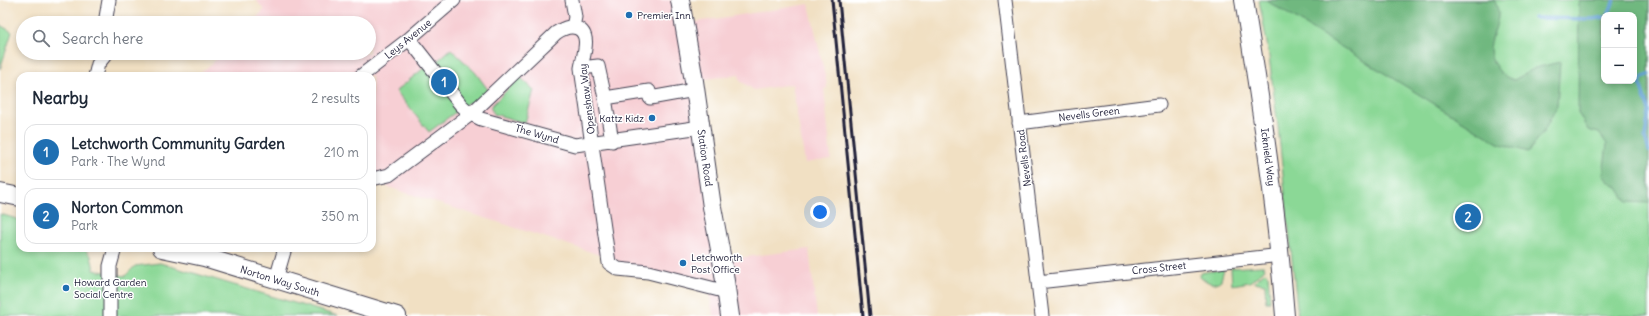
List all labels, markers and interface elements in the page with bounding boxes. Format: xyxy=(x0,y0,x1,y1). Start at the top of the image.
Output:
place label: Premier Inn xyxy=(637,9,691,22)
marker: Premier Inn xyxy=(624,10,634,20)
map controls xyxy=(1601,12,1637,84)
button: + xyxy=(1601,12,1637,48)
search box xyxy=(16,16,376,60)
street label: Leys Avenue xyxy=(382,16,434,62)
icon: search xyxy=(30,27,52,49)
text: Search here xyxy=(62,29,143,48)
button: − xyxy=(1601,48,1637,84)
street label: Openshaw Way xyxy=(576,63,598,135)
pin: 1 xyxy=(431,67,457,97)
text: Nearby xyxy=(32,87,88,109)
text: 2 results xyxy=(311,90,360,107)
street label: Nevells Green xyxy=(1058,104,1120,124)
place label: Kattz Kidz xyxy=(599,112,644,125)
marker: Kattz Kidz xyxy=(647,113,657,123)
street label: The Wynd xyxy=(514,122,561,146)
street label: Icknield Way xyxy=(1258,127,1278,187)
street label: Station Road xyxy=(695,129,715,187)
street label: Nevells Road xyxy=(1014,129,1034,187)
text: Letchworth Community Garden xyxy=(71,134,285,153)
text: 1 xyxy=(43,144,49,161)
text: 210 m xyxy=(324,144,359,161)
text: Park · The Wynd xyxy=(71,153,165,170)
text: Norton Common xyxy=(71,198,183,217)
your location xyxy=(810,202,830,222)
pin: 2 xyxy=(1455,202,1481,232)
text: 2 xyxy=(42,208,50,225)
text: 350 m xyxy=(321,208,359,225)
text: Park xyxy=(71,217,98,234)
place label: Letchworth Post Office xyxy=(691,251,743,276)
marker: Letchworth Post Office xyxy=(678,258,688,268)
street label: Cross Street xyxy=(1131,259,1187,277)
street label: Norton Way South xyxy=(239,263,321,299)
place label: Howard Garden Social Centre xyxy=(74,276,147,301)
marker: Howard Garden Social Centre xyxy=(61,283,71,293)

